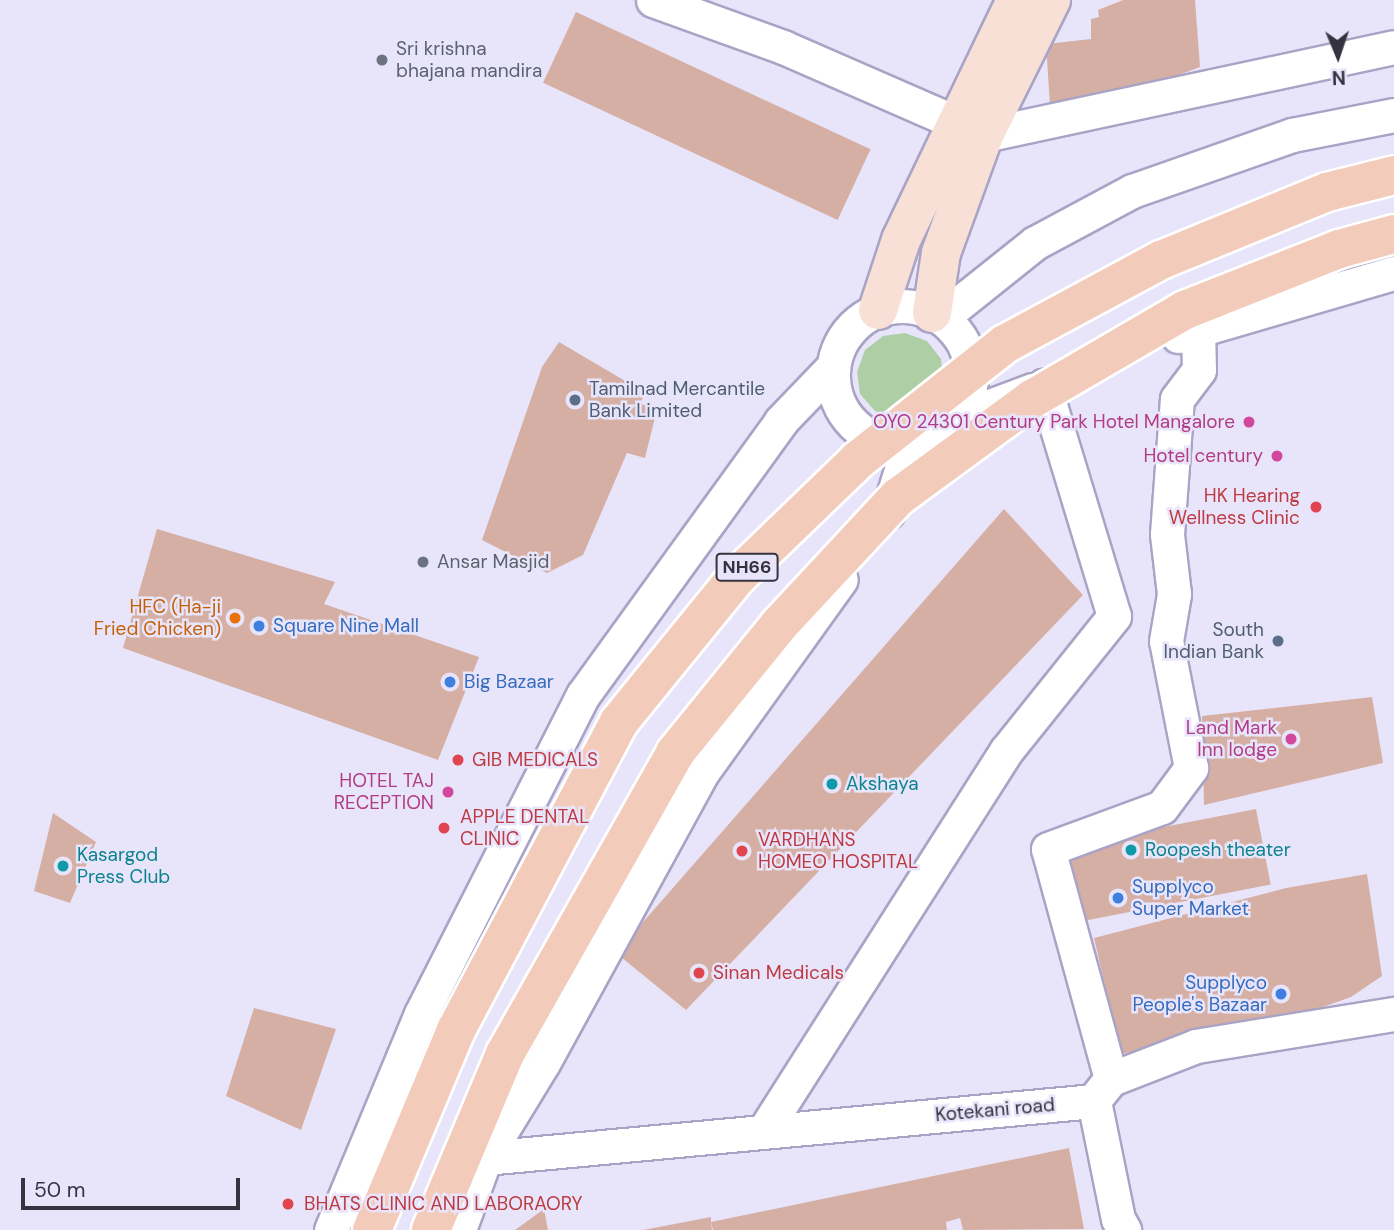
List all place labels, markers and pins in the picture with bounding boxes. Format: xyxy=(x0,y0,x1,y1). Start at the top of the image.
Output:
place label: Sri krishna bhajana mandira xyxy=(396,38,542,82)
marker: Sri krishna bhajana mandira xyxy=(374,52,390,68)
place label: Tamilnad Mercantile Bank Limited xyxy=(589,378,765,422)
marker: Tamilnad Mercantile Bank Limited xyxy=(567,392,583,408)
place label: OYO 24301 Century Park Hotel Mangalore xyxy=(873,411,1235,433)
marker: OYO 24301 Century Park Hotel Mangalore xyxy=(1241,414,1257,430)
place label: Hotel century xyxy=(1143,445,1263,467)
marker: Hotel century xyxy=(1269,448,1285,464)
place label: HK Hearing Wellness Clinic xyxy=(1169,485,1300,529)
marker: HK Hearing Wellness Clinic xyxy=(1306,497,1326,517)
place label: Ansar Masjid xyxy=(437,551,549,573)
marker: Ansar Masjid xyxy=(415,554,431,570)
place label: HFC (Ha-ji Fried Chicken) xyxy=(94,596,221,640)
marker: HFC (Ha-ji Fried Chicken) xyxy=(227,610,243,626)
place label: Square Nine Mall xyxy=(273,615,419,637)
marker: Square Nine Mall xyxy=(251,618,267,634)
place label: South Indian Bank xyxy=(1164,619,1264,663)
marker: South Indian Bank xyxy=(1270,633,1286,649)
place label: Big Bazaar xyxy=(464,671,554,693)
marker: Big Bazaar xyxy=(442,674,458,690)
place label: Land Mark Inn lodge xyxy=(1186,717,1277,761)
marker: Land Mark Inn lodge xyxy=(1283,731,1299,747)
place label: GIB MEDICALS xyxy=(472,749,598,771)
marker: GIB MEDICALS xyxy=(450,752,466,768)
place label: HOTEL TAJ RECEPTION xyxy=(334,770,434,814)
place label: Akshaya xyxy=(846,773,918,795)
marker: Akshaya xyxy=(824,776,840,792)
marker: HOTEL TAJ RECEPTION xyxy=(440,784,456,800)
place label: APPLE DENTAL CLINIC xyxy=(460,806,589,850)
marker: APPLE DENTAL CLINIC xyxy=(434,818,454,838)
place label: VARDHANS HOMEO HOSPITAL xyxy=(758,829,918,873)
place label: Roopesh theater xyxy=(1145,839,1291,861)
marker: VARDHANS HOMEO HOSPITAL xyxy=(732,841,752,861)
marker: Roopesh theater xyxy=(1123,842,1139,858)
place label: Kasargod Press Club xyxy=(77,844,170,888)
marker: Kasargod Press Club xyxy=(55,858,71,874)
place label: Supplyco Super Market xyxy=(1132,876,1249,920)
marker: Supplyco Super Market xyxy=(1110,890,1126,906)
place label: Sinan Medicals xyxy=(713,962,844,984)
marker: Sinan Medicals xyxy=(691,965,707,981)
place label: Supplyco People's Bazaar xyxy=(1133,972,1267,1016)
marker: Supplyco People's Bazaar xyxy=(1273,986,1289,1002)
place label: BHATS CLINIC AND LABORAORY xyxy=(304,1193,583,1215)
marker: BHATS CLINIC AND LABORAORY xyxy=(278,1194,298,1214)

